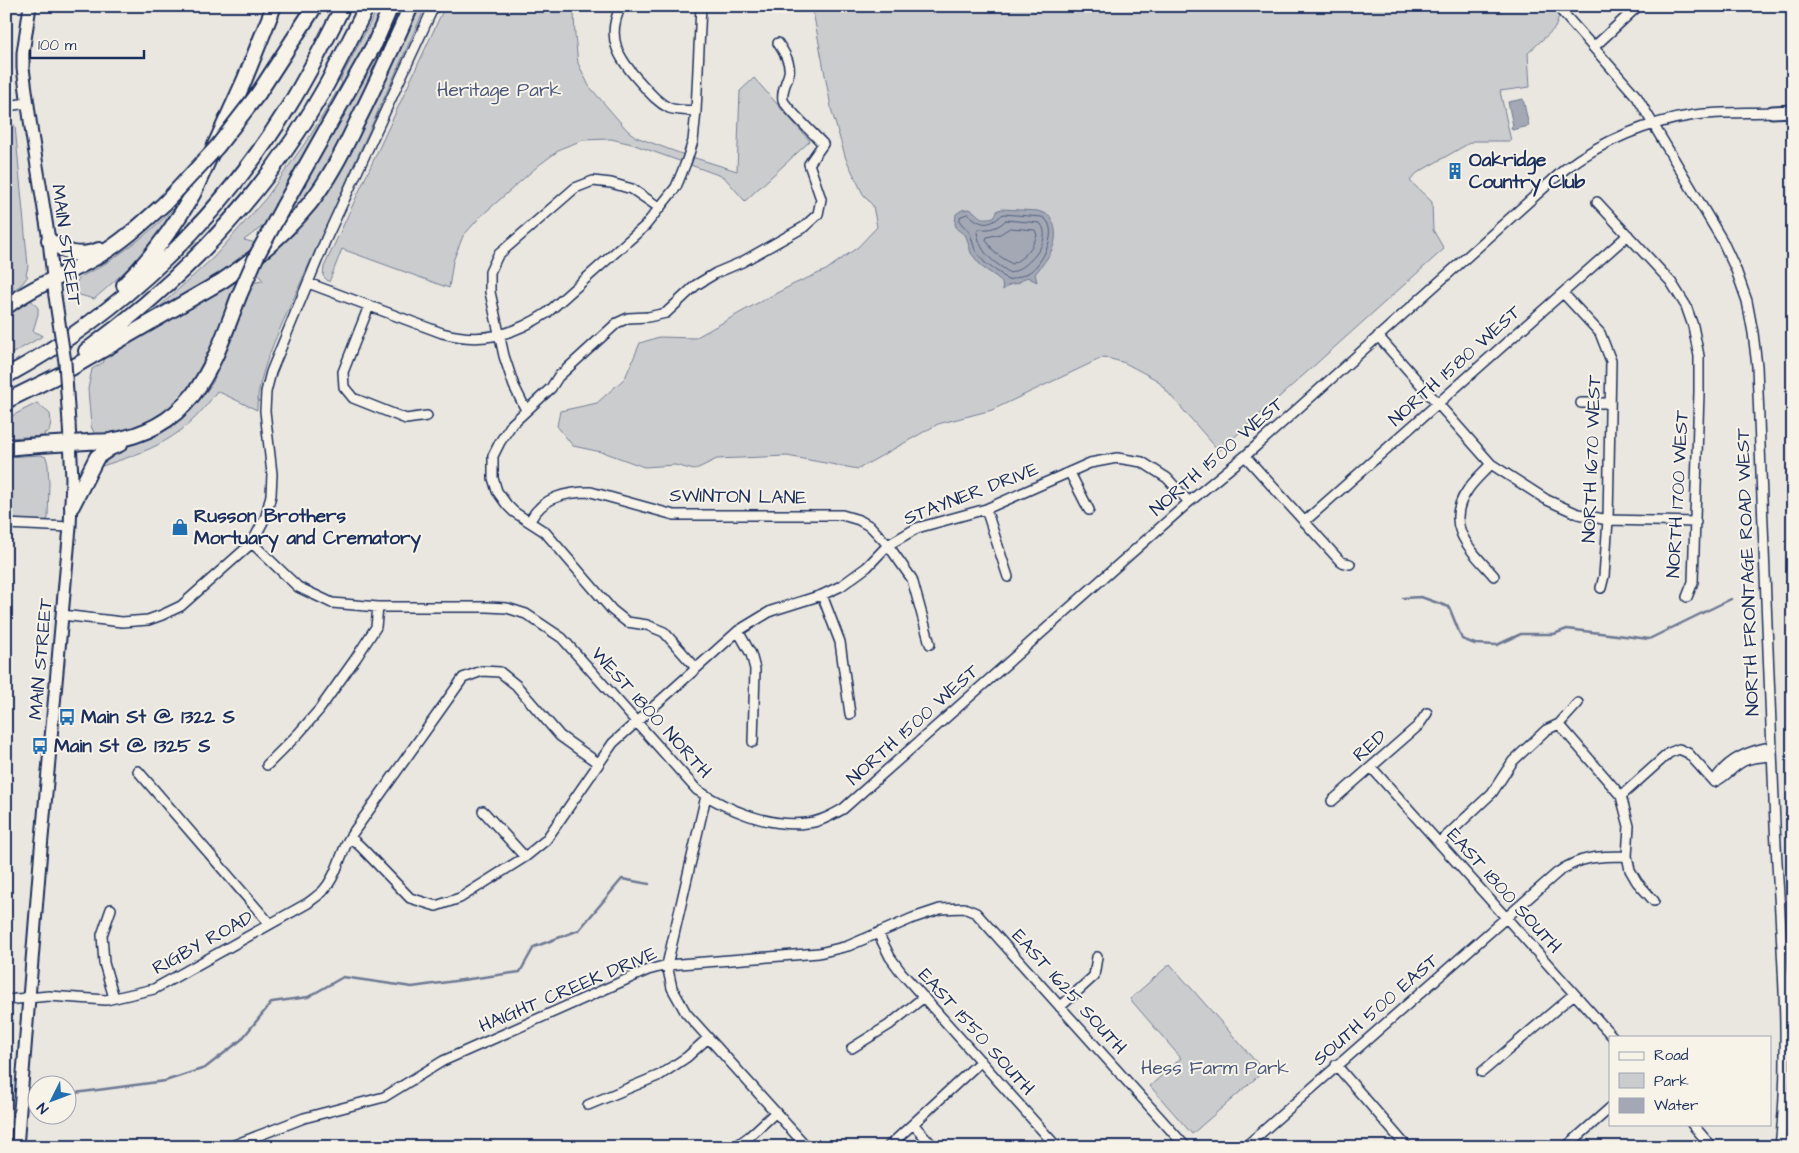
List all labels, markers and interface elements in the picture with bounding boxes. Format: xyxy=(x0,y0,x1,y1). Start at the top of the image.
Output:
scale bar xyxy=(30,28,144,60)
text: 100 m xyxy=(38,35,77,56)
park label: Heritage Park xyxy=(437,77,561,105)
place label: Oakridge Country Club xyxy=(1469,147,1586,197)
building icon: Oakridge Country Club xyxy=(1445,161,1465,181)
street label: MAIN STREET xyxy=(44,183,88,308)
street label: NORTH 1580 WEST xyxy=(1383,299,1527,433)
street label: NORTH 1670 WEST xyxy=(1576,374,1608,543)
street label: NORTH 1500 WEST xyxy=(1144,391,1290,523)
street label: NORTH 1700 WEST xyxy=(1660,409,1696,579)
street label: NORTH FRONTAGE ROAD WEST xyxy=(1729,427,1767,716)
street label: STAYNER DRIVE xyxy=(900,456,1042,532)
street label: SWINTON LANE xyxy=(669,482,807,512)
place label: Russon Brothers Mortuary and Crematory xyxy=(194,503,421,553)
shop icon: Russon Brothers Mortuary and Crematory xyxy=(170,517,190,537)
street label: MAIN STREET xyxy=(22,597,60,721)
street label: WEST 1800 NORTH xyxy=(585,641,717,785)
street label: NORTH 1500 WEST xyxy=(841,658,985,792)
place label: Main St @ 1322 S xyxy=(81,704,235,731)
bus stop icon: Main St @ 1322 S xyxy=(57,707,77,727)
street label: RED xyxy=(1347,724,1393,768)
place label: Main St @ 1325 S xyxy=(54,733,211,760)
bus stop icon: Main St @ 1325 S xyxy=(30,736,50,756)
street label: EAST 1800 SOUTH xyxy=(1440,822,1568,960)
street label: RIGBY ROAD xyxy=(148,904,258,982)
street label: EAST 1625 SOUTH xyxy=(1005,923,1133,1061)
street label: HAIGHT CREEK DRIVE xyxy=(475,940,661,1040)
street label: SOUTH 500 EAST xyxy=(1307,948,1445,1072)
street label: EAST 1550 SOUTH xyxy=(911,962,1041,1102)
legend xyxy=(1609,1036,1772,1126)
text: Road xyxy=(1654,1045,1689,1066)
park label: Hess Farm Park xyxy=(1141,1055,1289,1082)
text: Park xyxy=(1654,1071,1689,1092)
north arrow xyxy=(28,1076,78,1126)
text: Water xyxy=(1654,1095,1698,1116)
text: N xyxy=(33,1098,53,1118)

